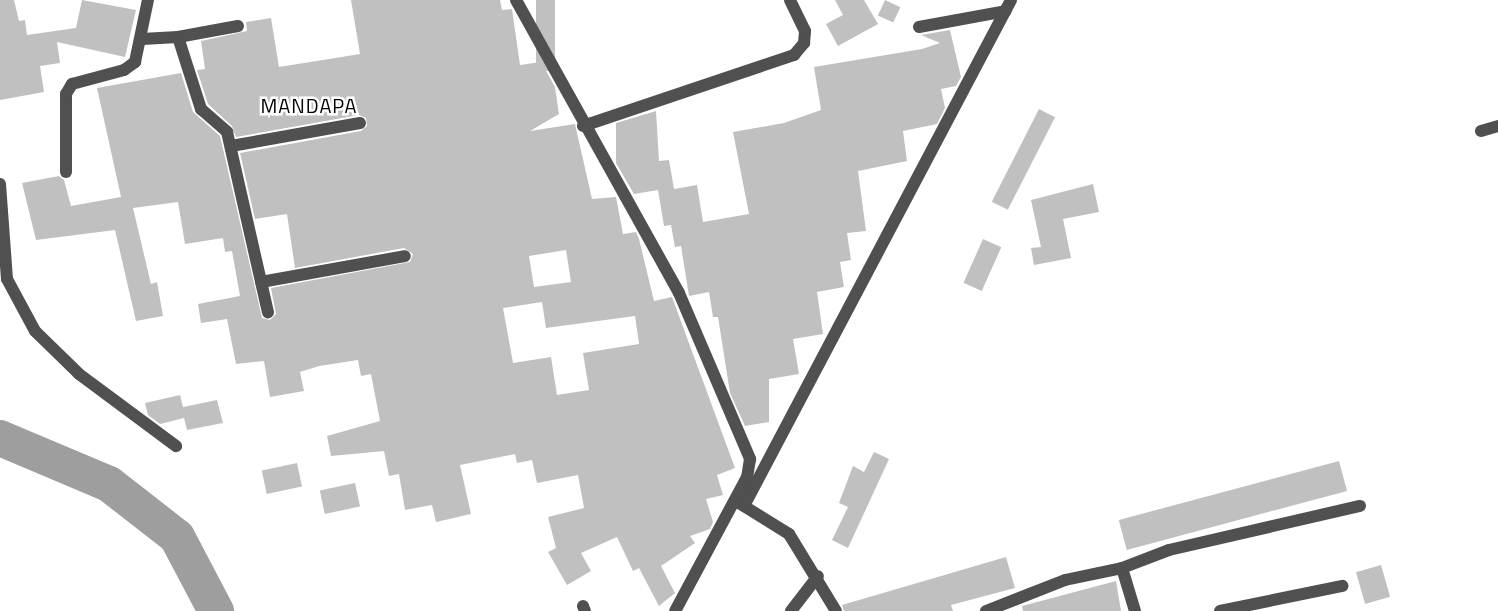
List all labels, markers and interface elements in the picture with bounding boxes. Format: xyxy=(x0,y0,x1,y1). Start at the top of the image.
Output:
district label: MANDAPA xyxy=(260,93,358,117)

